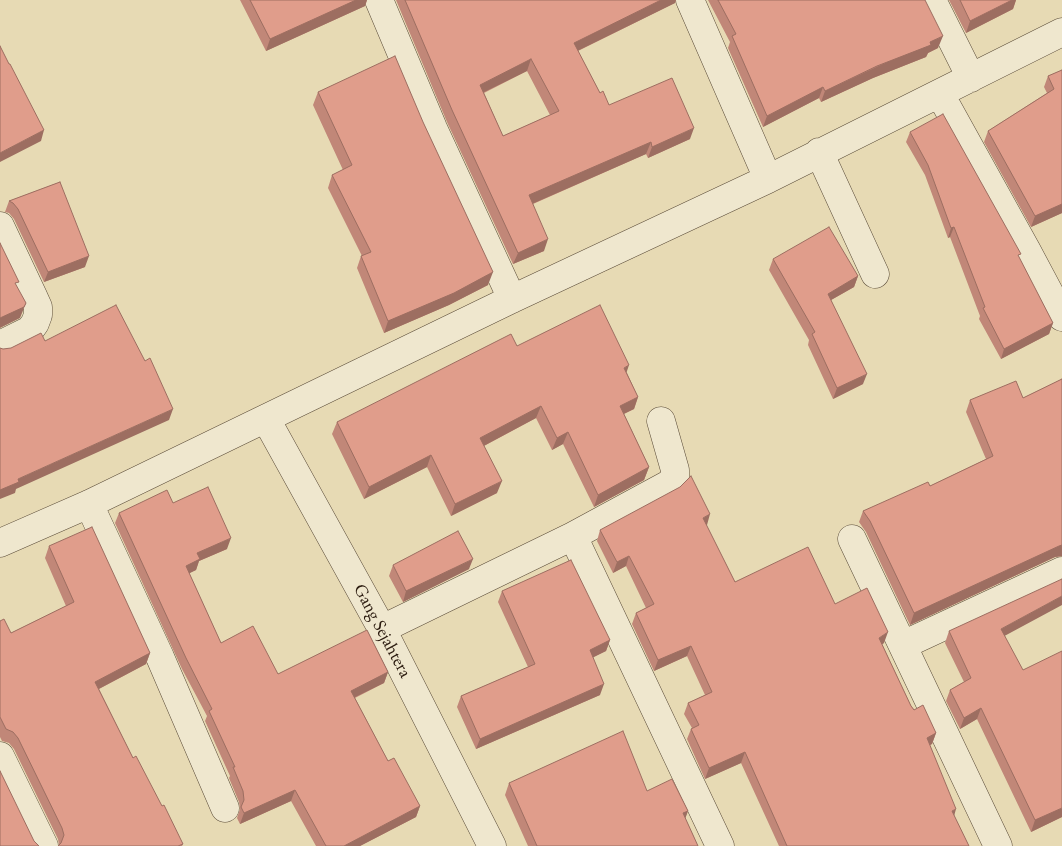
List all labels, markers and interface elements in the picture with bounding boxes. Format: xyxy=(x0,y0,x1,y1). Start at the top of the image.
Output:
street label: Gang Sejahtera xyxy=(348,580,416,682)

